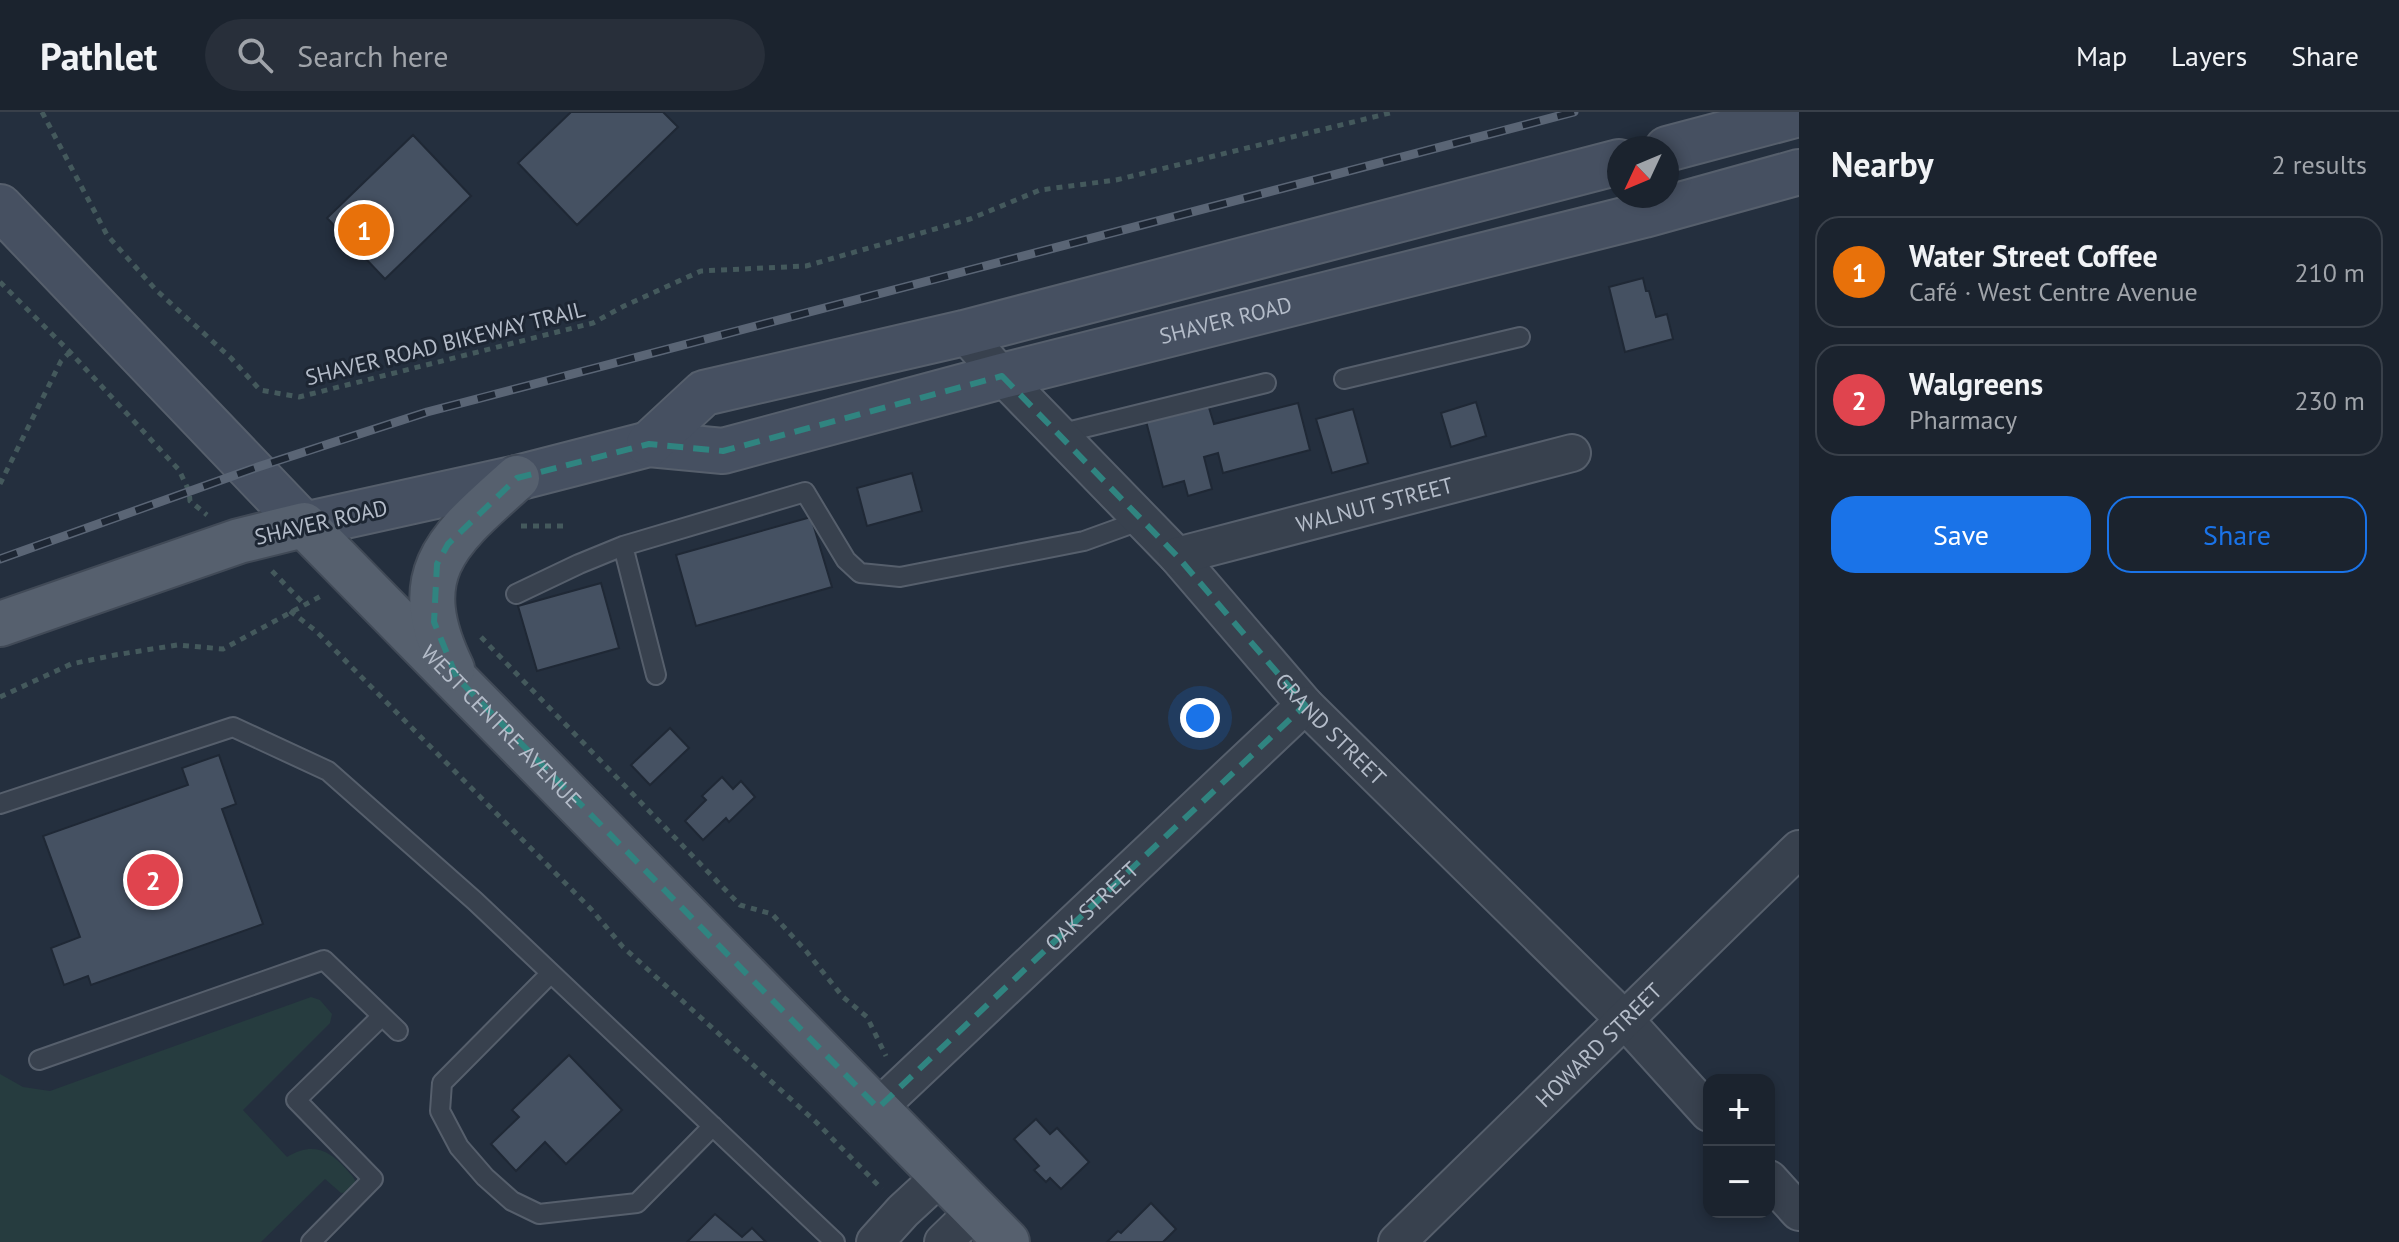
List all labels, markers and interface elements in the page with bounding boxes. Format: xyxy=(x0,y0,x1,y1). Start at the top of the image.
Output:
search box xyxy=(205,19,765,91)
text: Pathlet xyxy=(40,31,157,80)
icon: search xyxy=(233,33,277,77)
text: Search here xyxy=(297,36,449,75)
text: Map xyxy=(2076,37,2127,74)
text: Layers xyxy=(2171,37,2247,74)
text: Share xyxy=(2291,37,2359,74)
north arrow xyxy=(1607,136,1679,208)
text: Nearby xyxy=(1831,142,1933,186)
text: 2 results xyxy=(2272,148,2367,181)
pin: 1 xyxy=(338,200,390,260)
text: Water Street Coffee xyxy=(1909,236,2158,275)
text: 1 xyxy=(1852,256,1866,289)
text: 210 m xyxy=(2294,256,2365,289)
text: Café · West Centre Avenue xyxy=(1909,275,2198,308)
street label: SHAVER ROAD xyxy=(1156,290,1295,350)
street label: SHAVER ROAD BIKEWAY TRAIL xyxy=(302,295,588,391)
text: Walgreens xyxy=(1909,364,2043,403)
text: 2 xyxy=(1852,384,1866,417)
text: 230 m xyxy=(2294,384,2365,417)
text: Pharmacy xyxy=(1909,403,2017,436)
street label: WALNUT STREET xyxy=(1293,471,1456,538)
street label: SHAVER ROAD xyxy=(252,493,390,551)
button: Save xyxy=(1831,496,2091,573)
button: Share xyxy=(2107,496,2367,573)
street label: WEST CENTRE AVENUE xyxy=(415,639,588,814)
street label: GRAND STREET xyxy=(1269,667,1392,791)
your location xyxy=(1180,698,1220,738)
pin: 2 xyxy=(127,850,179,910)
street label: OAK STREET xyxy=(1039,855,1145,957)
street label: HOWARD STREET xyxy=(1529,977,1668,1113)
map controls xyxy=(1703,1074,1775,1218)
button: + xyxy=(1703,1074,1775,1146)
button: − xyxy=(1703,1146,1775,1218)

